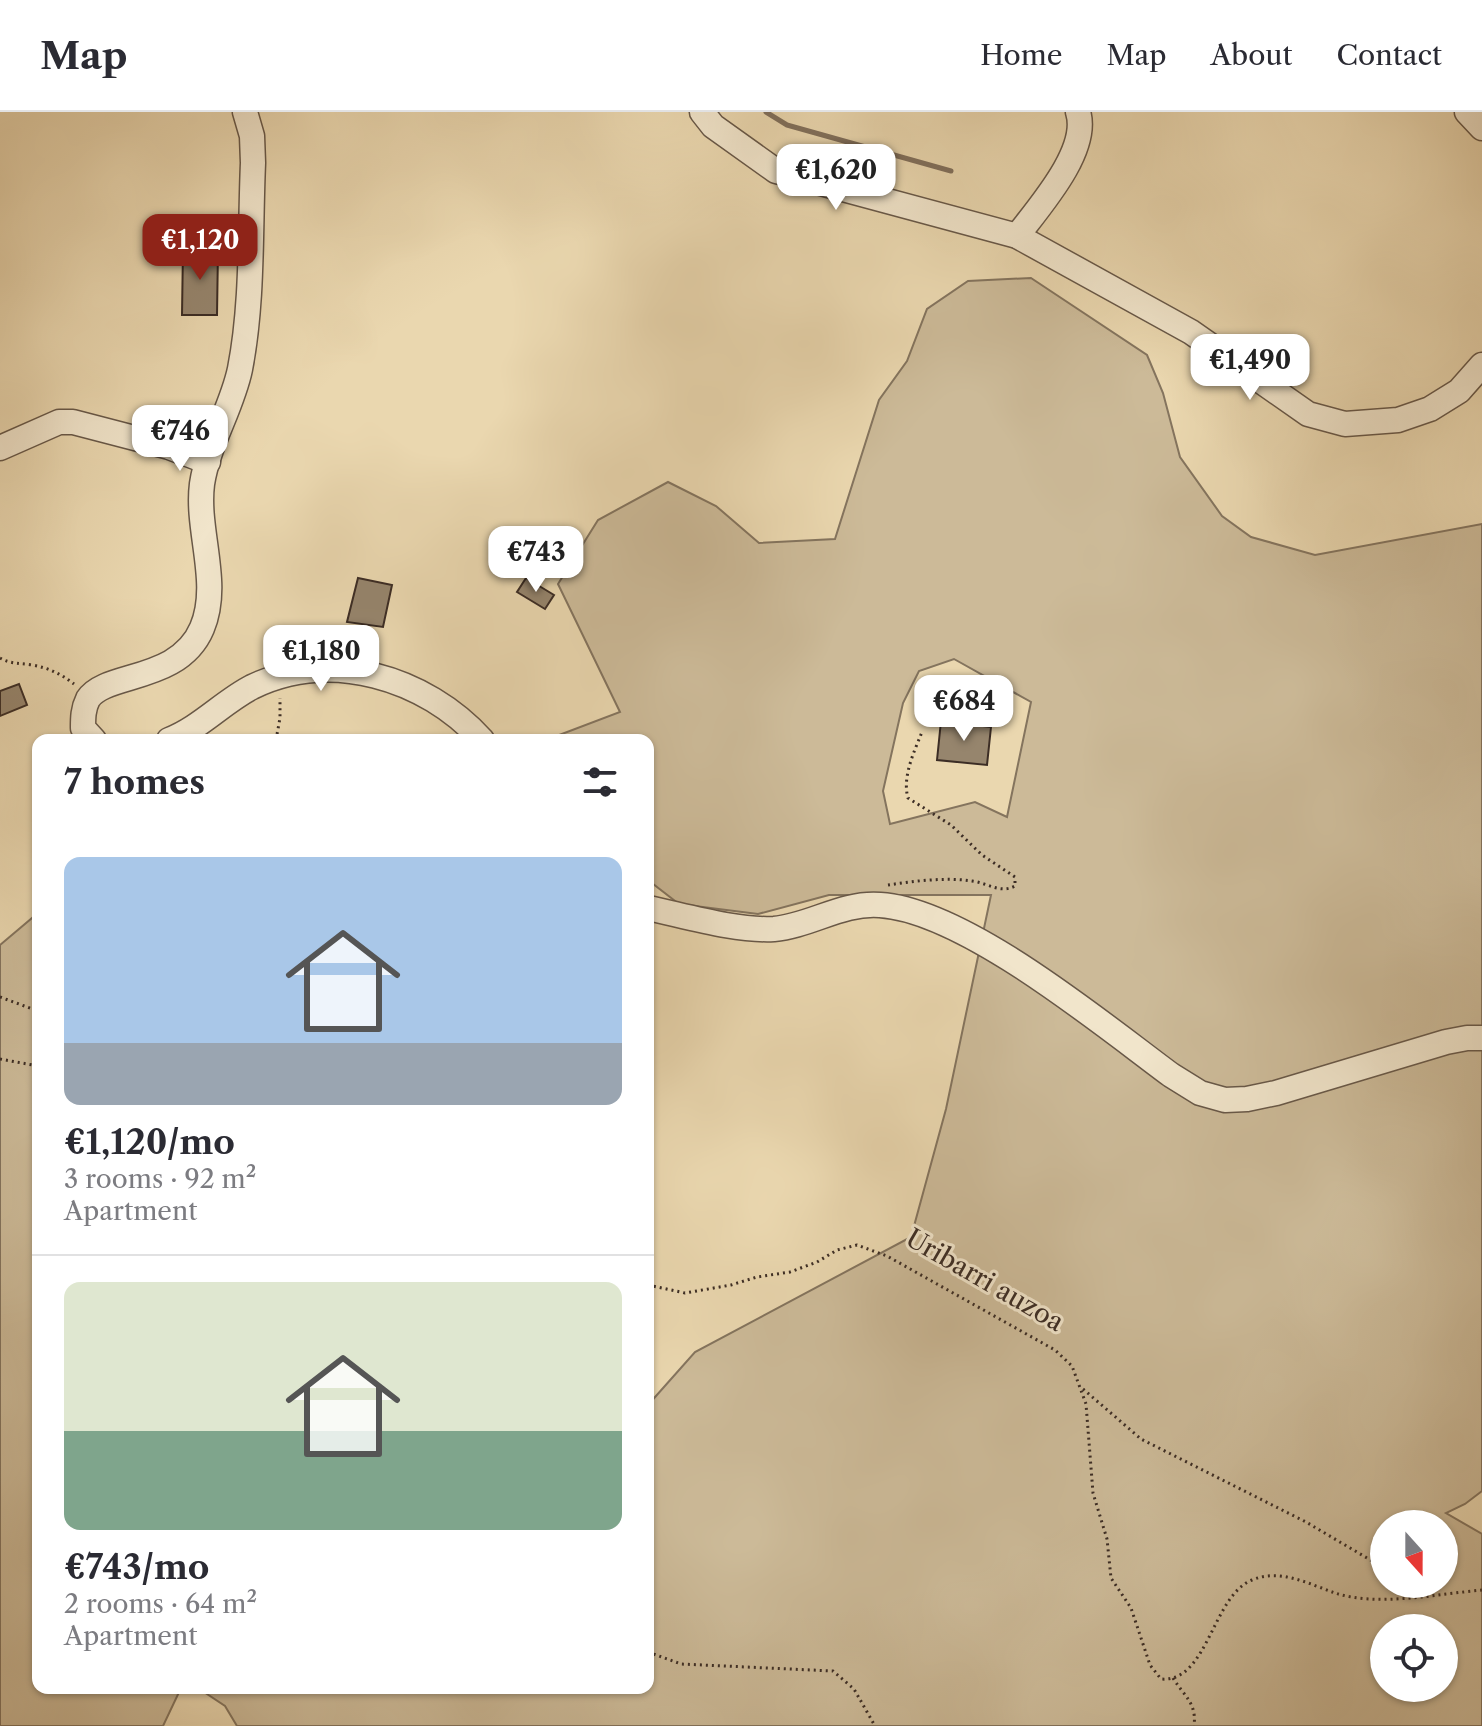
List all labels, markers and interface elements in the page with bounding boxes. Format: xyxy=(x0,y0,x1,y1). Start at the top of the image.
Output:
text: Map xyxy=(40,32,128,79)
text: Home xyxy=(980,38,1062,72)
text: Map xyxy=(1106,38,1166,72)
text: About xyxy=(1210,38,1292,72)
text: Contact xyxy=(1336,38,1442,72)
pin: €1,620 xyxy=(771,144,901,212)
text: €1,620 xyxy=(795,154,877,186)
pin: €1,120 xyxy=(135,214,265,282)
text: €1,120 xyxy=(161,224,240,256)
pin: €1,490 xyxy=(1185,334,1315,402)
text: €1,490 xyxy=(1209,344,1291,376)
pin: €746 xyxy=(133,405,227,473)
text: €746 xyxy=(150,415,210,447)
pin: €743 xyxy=(489,526,583,594)
text: €743 xyxy=(506,536,566,568)
pin: €1,180 xyxy=(256,625,386,693)
text: €1,180 xyxy=(281,635,361,667)
pin: €684 xyxy=(917,675,1011,743)
text: €684 xyxy=(932,685,996,717)
icon: filters xyxy=(578,760,622,804)
text: 7 homes xyxy=(64,761,205,803)
icon: home xyxy=(271,909,415,1053)
text: €1,120/mo xyxy=(64,1121,235,1163)
text: 3 rooms · 92 m² xyxy=(64,1163,256,1195)
text: Apartment xyxy=(64,1195,197,1227)
street label: Uribarri auzoa xyxy=(900,1222,1070,1338)
icon: home xyxy=(271,1334,415,1478)
north arrow xyxy=(1370,1510,1458,1598)
map controls xyxy=(1370,1510,1458,1702)
text: €743/mo xyxy=(64,1546,209,1588)
text: 2 rooms · 64 m² xyxy=(64,1588,257,1620)
button: locate xyxy=(1370,1614,1458,1702)
text: Apartment xyxy=(64,1620,197,1652)

